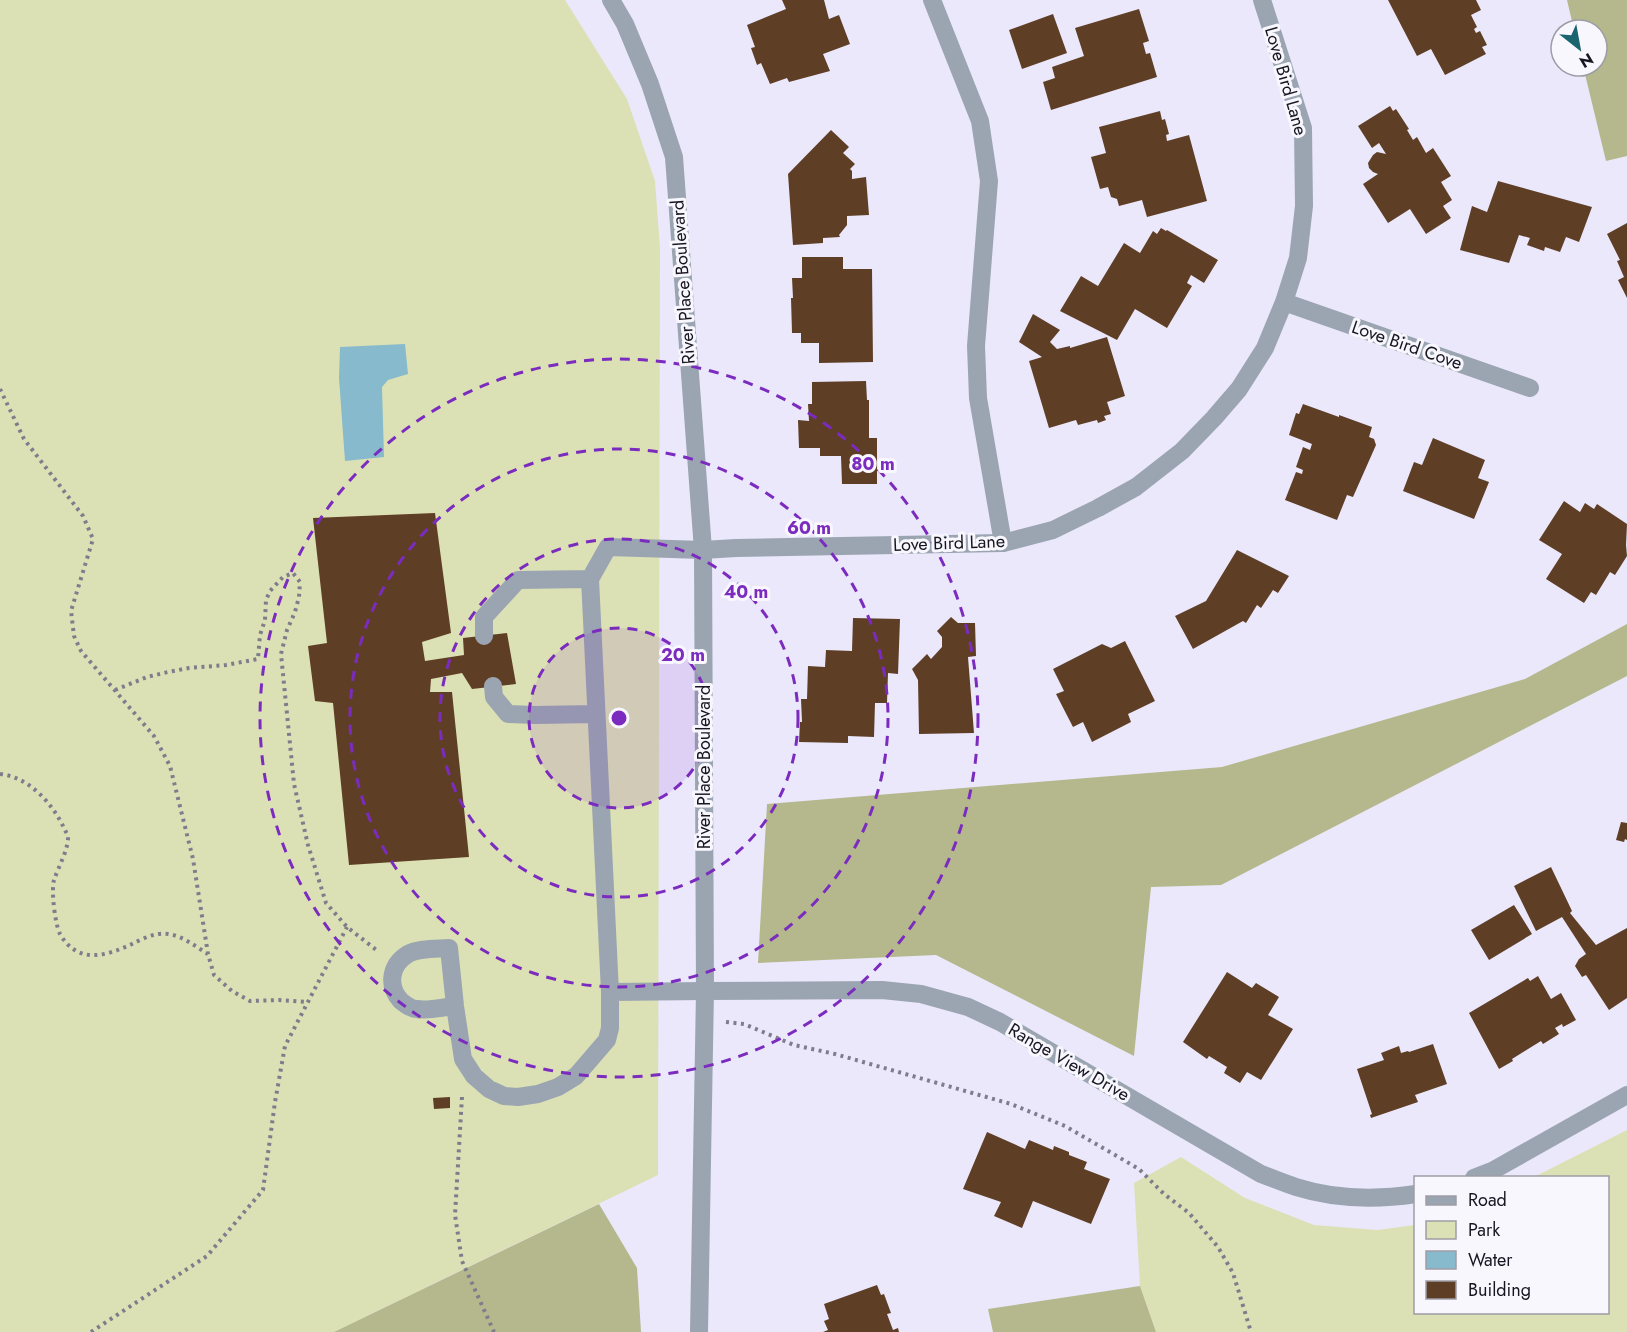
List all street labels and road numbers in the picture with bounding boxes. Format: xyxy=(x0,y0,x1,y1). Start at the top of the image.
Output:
street label: Love Bird Lane xyxy=(1258,24,1314,138)
street label: River Place Boulevard xyxy=(664,199,702,365)
street label: Love Bird Cove xyxy=(1348,314,1466,376)
street label: Love Bird Lane xyxy=(893,528,1005,558)
street label: River Place Boulevard xyxy=(691,685,717,849)
street label: Range View Drive xyxy=(1003,1017,1135,1107)

